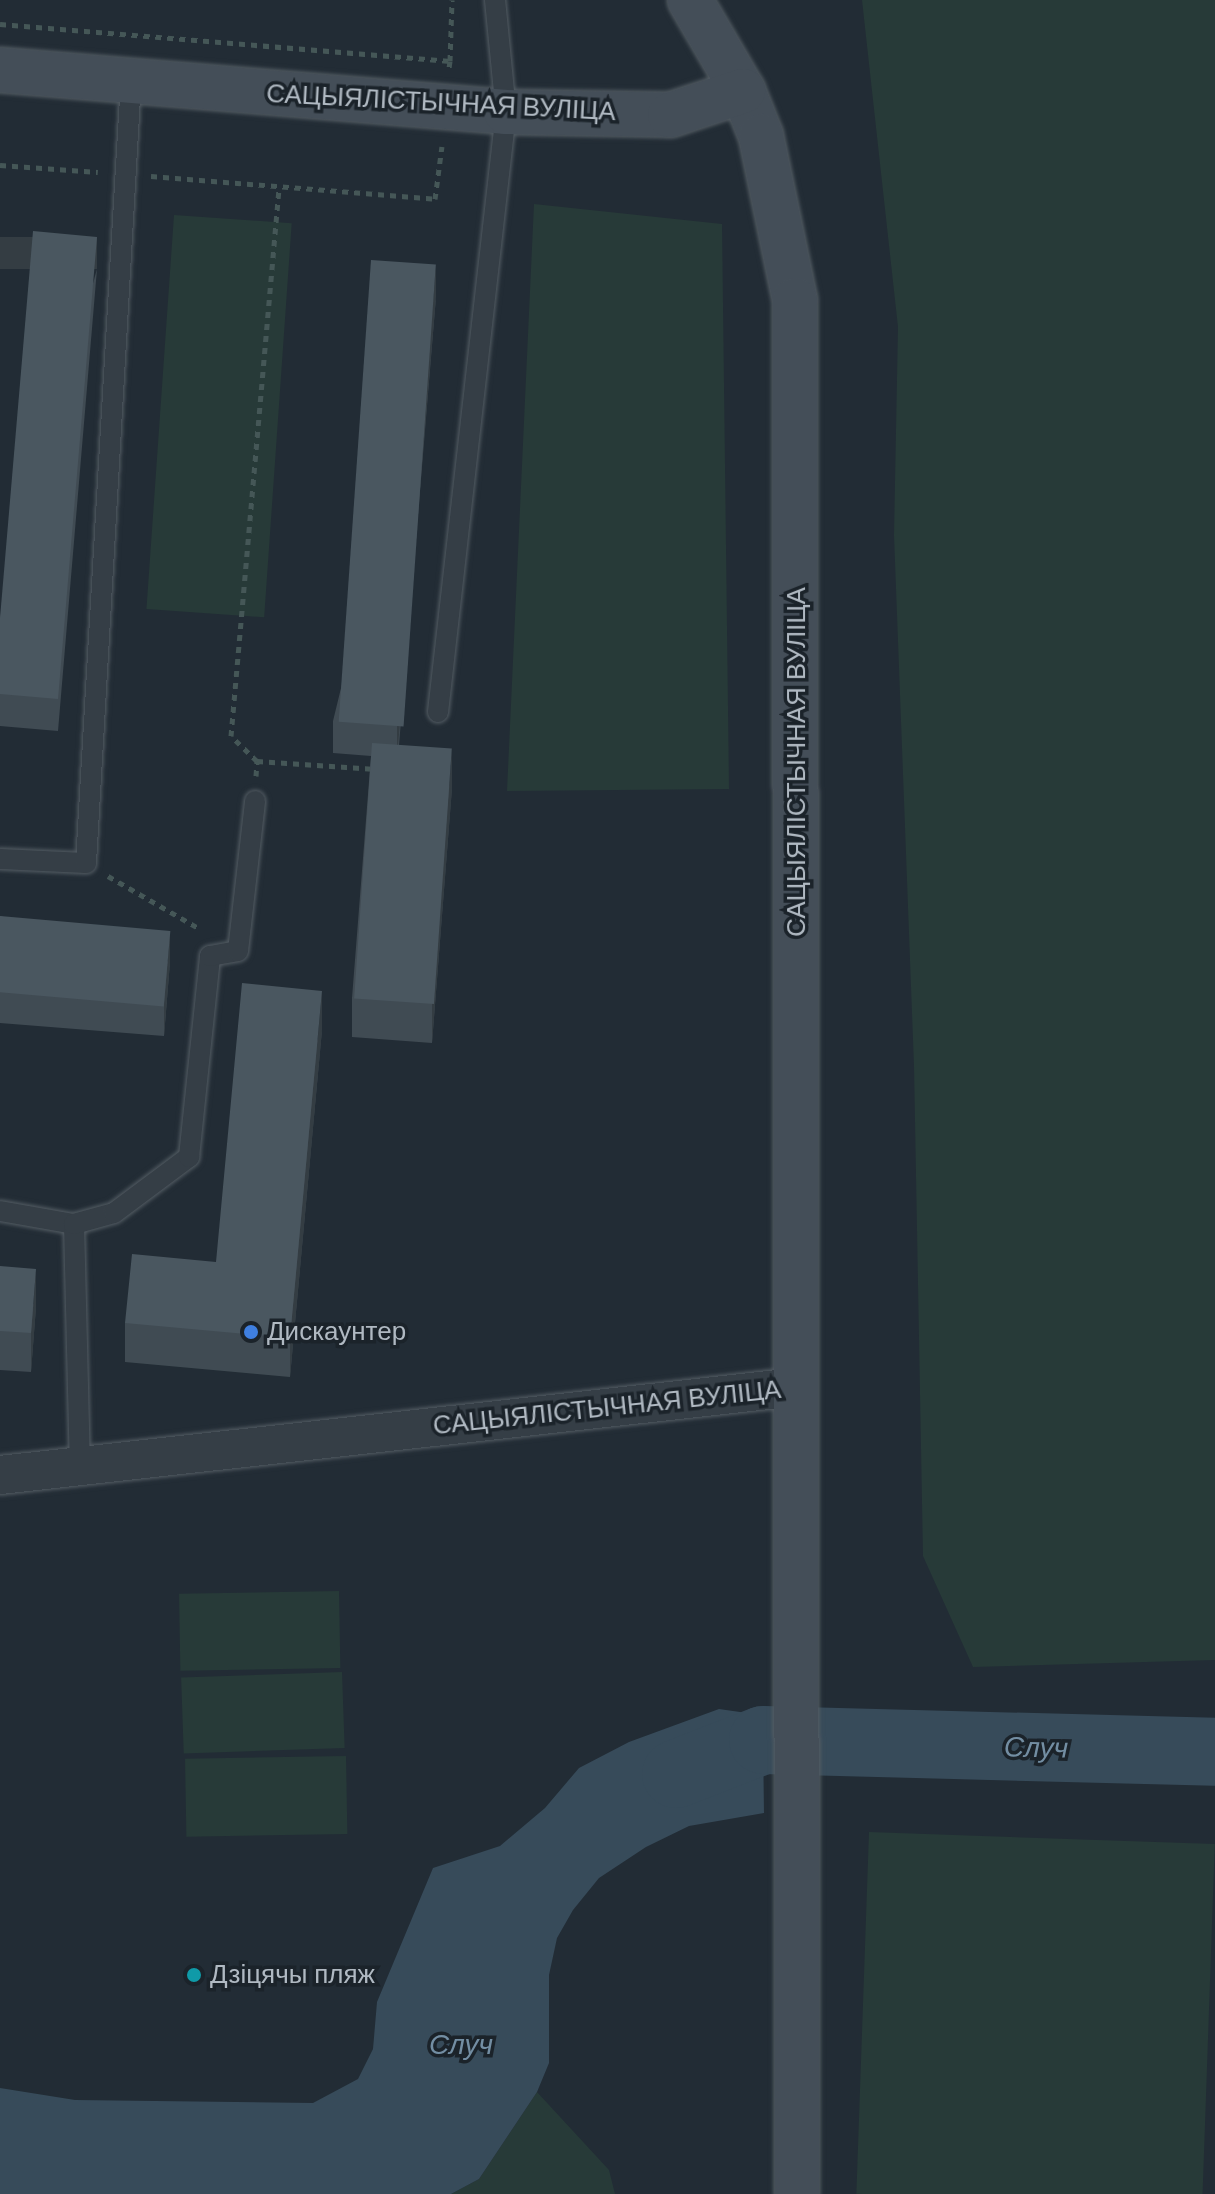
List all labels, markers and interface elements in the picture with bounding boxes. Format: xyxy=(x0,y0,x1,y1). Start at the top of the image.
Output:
street label: САЦЫЯЛІСТЫЧНАЯ ВУЛІЦА xyxy=(266,78,616,128)
street label: САЦЫЯЛІСТЫЧНАЯ ВУЛІЦА xyxy=(781,587,813,937)
place label: Дискаунтер xyxy=(267,1316,406,1348)
marker: Дискаунтер xyxy=(242,1323,260,1341)
street label: САЦЫЯЛІСТЫЧНАЯ ВУЛІЦА xyxy=(431,1374,783,1442)
water label: Случ xyxy=(1004,1731,1068,1765)
place label: Дзіцячы пляж xyxy=(210,1959,375,1991)
marker: Дзіцячы пляж xyxy=(185,1966,203,1984)
water label: Случ xyxy=(429,2028,493,2062)

